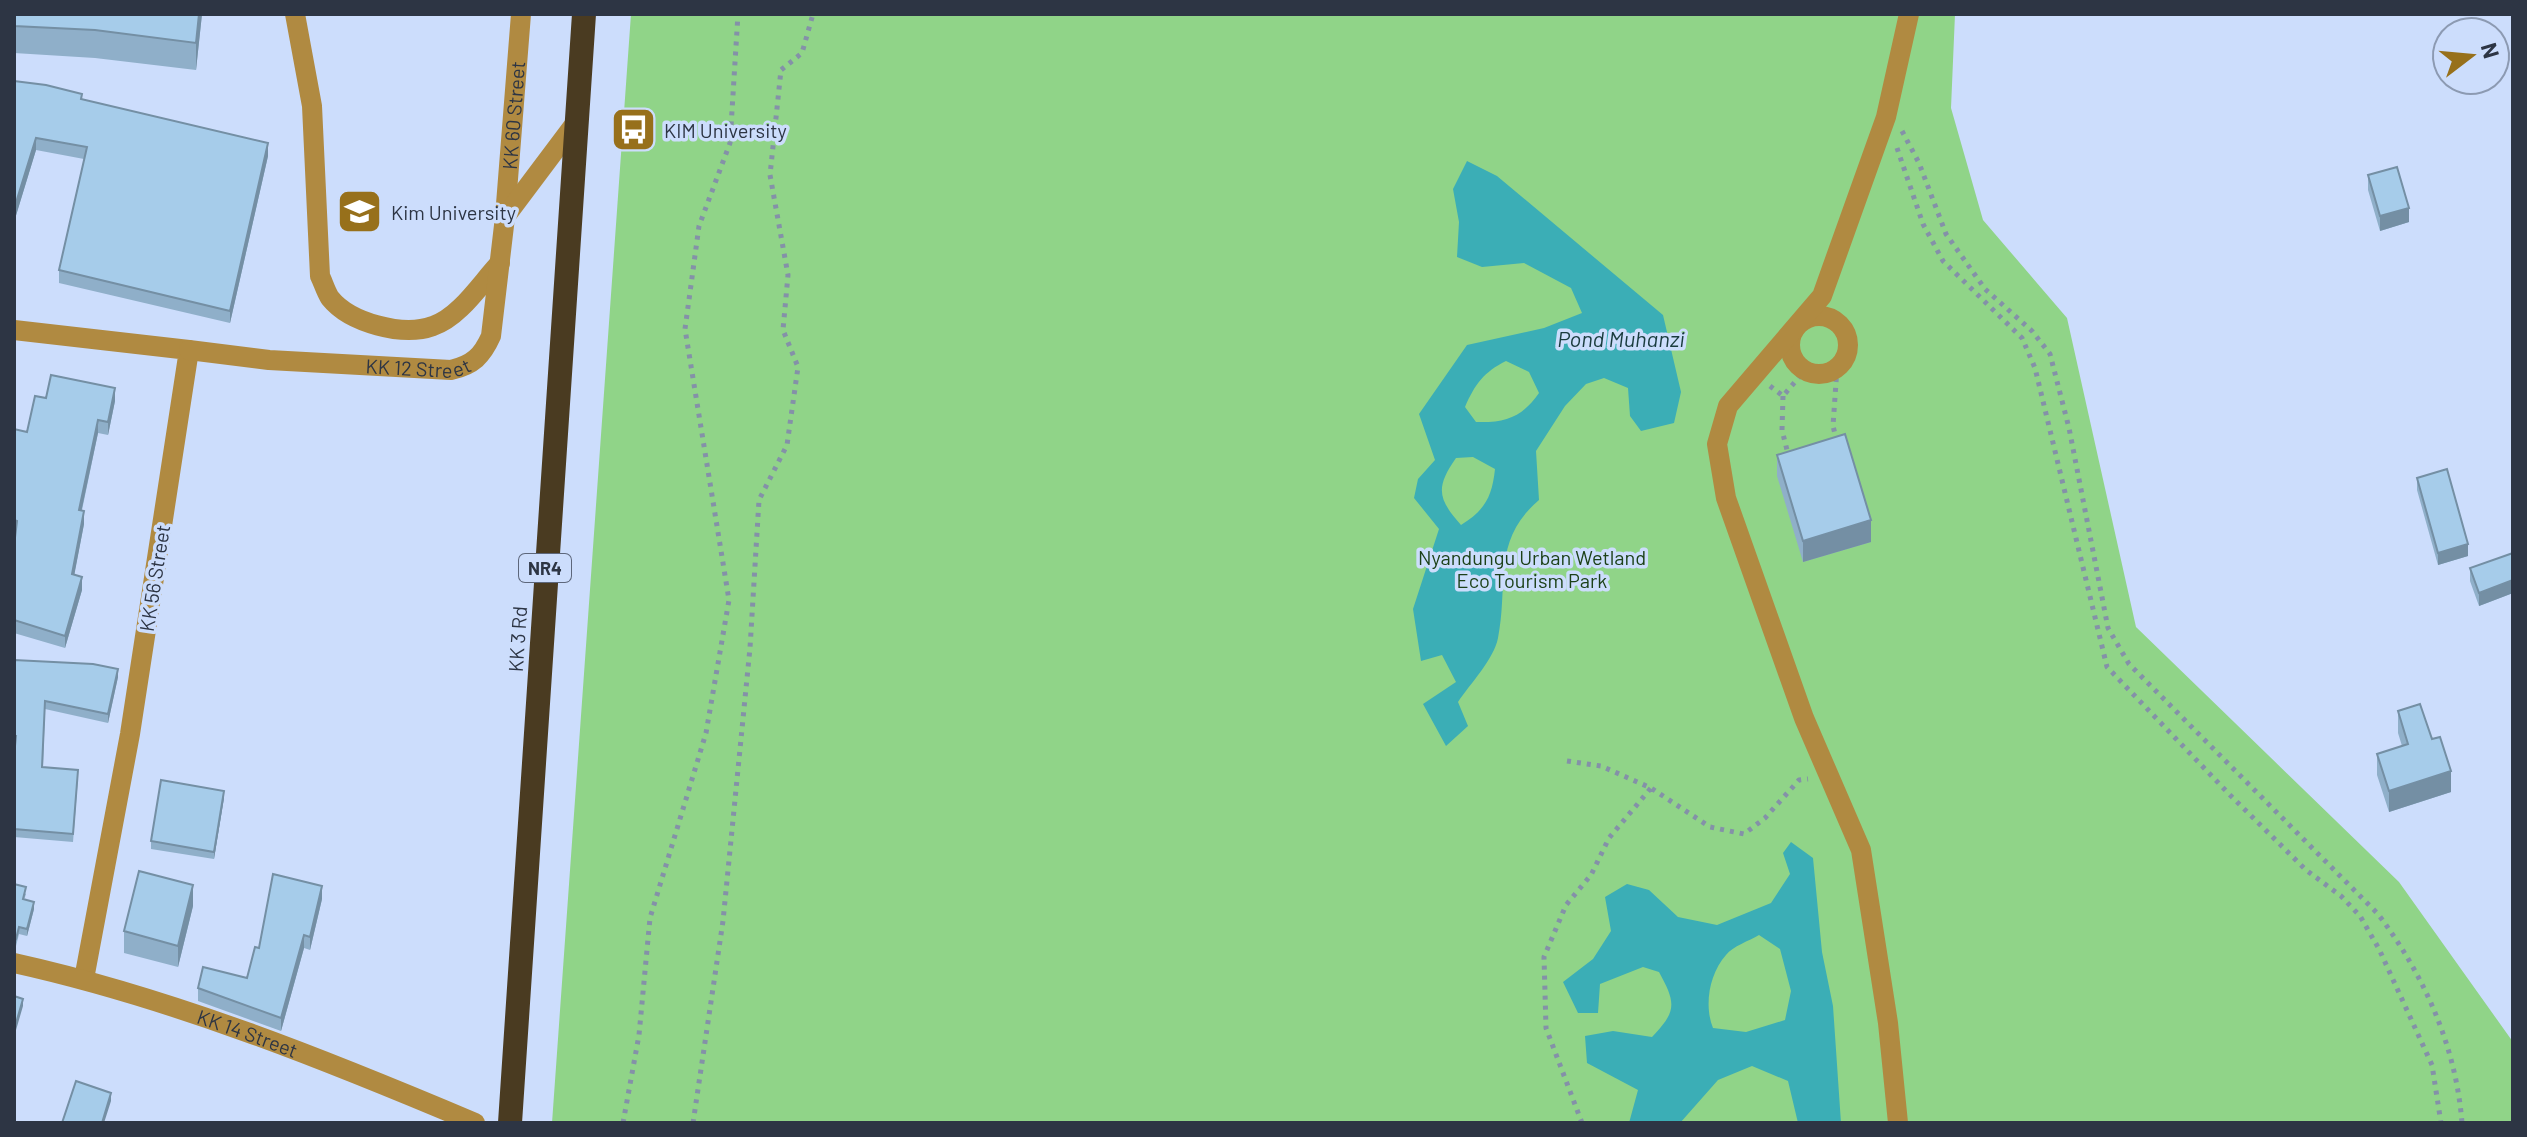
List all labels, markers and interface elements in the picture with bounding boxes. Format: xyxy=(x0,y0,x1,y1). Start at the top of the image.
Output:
north arrow xyxy=(2431,16,2511,96)
text: N xyxy=(2477,40,2506,61)
street label: KK 60 Street xyxy=(497,60,529,170)
bus stop icon: KIM University xyxy=(609,106,657,154)
place label: KIM University xyxy=(664,118,787,142)
school or university icon: Kim University xyxy=(336,188,384,236)
place label: Kim University xyxy=(391,200,516,224)
water label: Pond Muhanzi xyxy=(1557,325,1685,351)
street label: KK 12 Street xyxy=(365,353,475,382)
street label: KK 56 Street xyxy=(134,523,174,633)
park label: Nyandungu Urban Wetland Eco Tourism Park xyxy=(1418,545,1646,592)
road number: NR4 xyxy=(519,554,571,582)
street label: KK 3 Rd xyxy=(503,605,531,673)
street label: KK 14 Street xyxy=(194,1004,301,1062)

